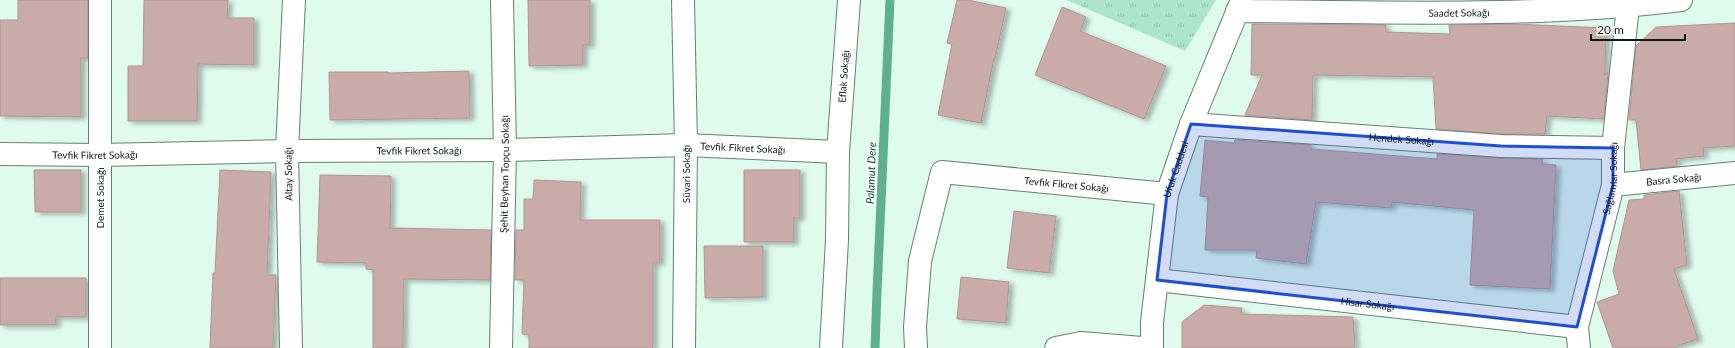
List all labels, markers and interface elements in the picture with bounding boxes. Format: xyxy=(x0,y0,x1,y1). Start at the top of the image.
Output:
street label: Saadet Sokağı xyxy=(1428,6,1490,19)
scale bar xyxy=(1591,16,1685,42)
text: 20 m xyxy=(1597,22,1624,37)
street label: Eflak Sokağı xyxy=(836,50,851,103)
street label: Şehit Beyhan Topçu Sokağı xyxy=(497,115,511,233)
street label: Hendek Sokağı xyxy=(1368,131,1435,147)
street label: Ufuk Caddesi xyxy=(1160,139,1191,199)
street label: Tevfik Fikret Sokağı xyxy=(700,140,786,156)
street label: Sağlamlar Sokağı xyxy=(1600,141,1620,216)
water label: Palamut Dere xyxy=(863,142,878,204)
street label: Tevfik Fikret Sokağı xyxy=(376,144,462,157)
street label: Süvari Sokağı xyxy=(680,145,692,203)
street label: Altay Sokağı xyxy=(282,147,294,201)
street label: Tevfik Fikret Sokağı xyxy=(52,148,138,161)
street label: Demet Sokağı xyxy=(94,167,106,229)
street label: Basra Sokağı xyxy=(1645,170,1702,188)
street label: Tevfik Fikret Sokağı xyxy=(1024,174,1109,194)
street label: Hisar Sokağı xyxy=(1340,295,1395,313)

